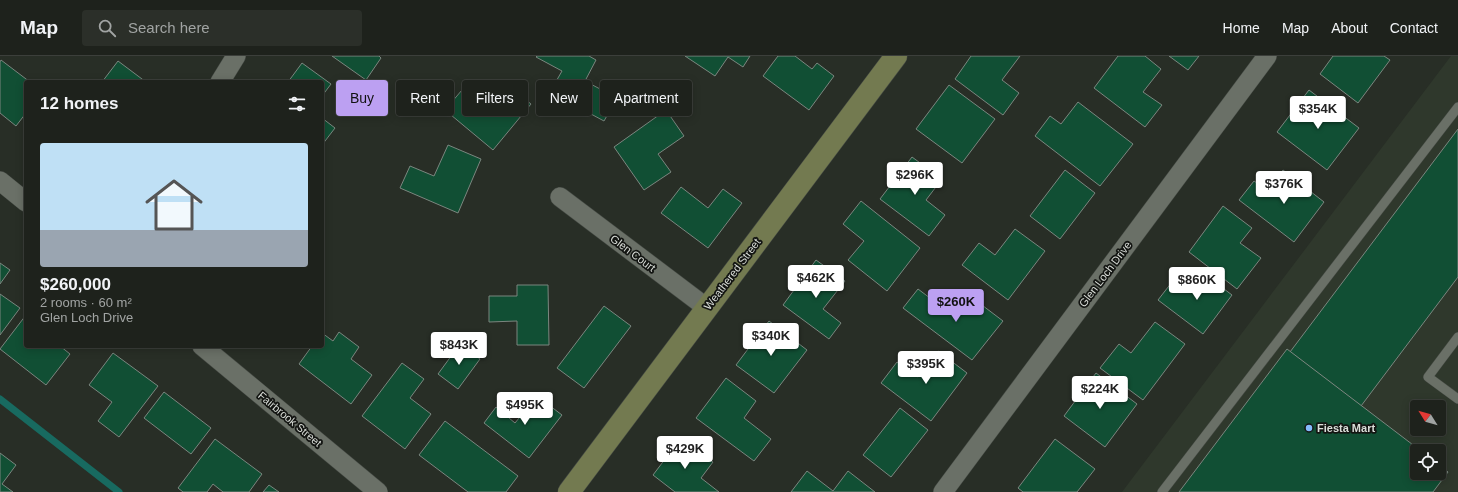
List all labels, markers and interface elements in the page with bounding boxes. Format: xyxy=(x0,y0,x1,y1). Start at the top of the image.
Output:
search box xyxy=(82,10,362,46)
text: Map xyxy=(20,17,58,38)
icon: search xyxy=(96,17,118,39)
text: Search here xyxy=(128,19,210,36)
text: Home xyxy=(1223,20,1260,36)
text: Map xyxy=(1282,20,1309,36)
text: About xyxy=(1331,20,1368,36)
text: Contact xyxy=(1390,20,1438,36)
chip: Buy xyxy=(336,80,388,116)
chip: Rent xyxy=(396,80,454,116)
chip: Filters xyxy=(462,80,528,116)
chip: New xyxy=(536,80,592,116)
chip: Apartment xyxy=(600,80,692,116)
icon: filters xyxy=(286,93,308,115)
text: 12 homes xyxy=(40,94,118,113)
pin: $354K xyxy=(1290,96,1346,130)
text: $354K xyxy=(1299,101,1337,116)
pin: $296K xyxy=(887,162,943,196)
text: $296K xyxy=(896,167,934,182)
icon: home xyxy=(138,169,210,241)
pin: $376K xyxy=(1256,171,1312,205)
text: $376K xyxy=(1265,176,1303,191)
street label: Glen Court xyxy=(608,232,658,274)
street label: Weathered Street xyxy=(701,236,763,312)
street label: Glen Loch Drive xyxy=(1076,239,1134,309)
pin: $462K xyxy=(788,265,844,299)
pin: $860K xyxy=(1169,267,1225,301)
text: $462K xyxy=(797,270,835,285)
text: $860K xyxy=(1178,272,1216,287)
text: $260,000 xyxy=(40,275,111,294)
pin: $260K xyxy=(928,289,984,323)
text: $260K xyxy=(937,294,975,309)
text: 2 rooms · 60 m² xyxy=(40,295,132,310)
text: Glen Loch Drive xyxy=(40,310,133,325)
pin: $340K xyxy=(743,323,799,357)
text: $340K xyxy=(752,328,790,343)
pin: $843K xyxy=(431,332,487,366)
text: $843K xyxy=(440,337,478,352)
pin: $395K xyxy=(898,351,954,385)
text: $395K xyxy=(907,356,945,371)
pin: $224K xyxy=(1072,376,1128,410)
text: $224K xyxy=(1081,381,1119,396)
street label: Fairbrook Street xyxy=(256,389,324,449)
pin: $495K xyxy=(497,392,553,426)
text: $495K xyxy=(506,397,544,412)
north arrow xyxy=(1410,400,1446,436)
map controls xyxy=(1410,400,1446,480)
place label: Fiesta Mart xyxy=(1317,422,1375,434)
marker: Fiesta Mart xyxy=(1304,423,1314,433)
pin: $429K xyxy=(657,436,713,470)
text: $429K xyxy=(666,441,704,456)
button: locate xyxy=(1410,444,1446,480)

